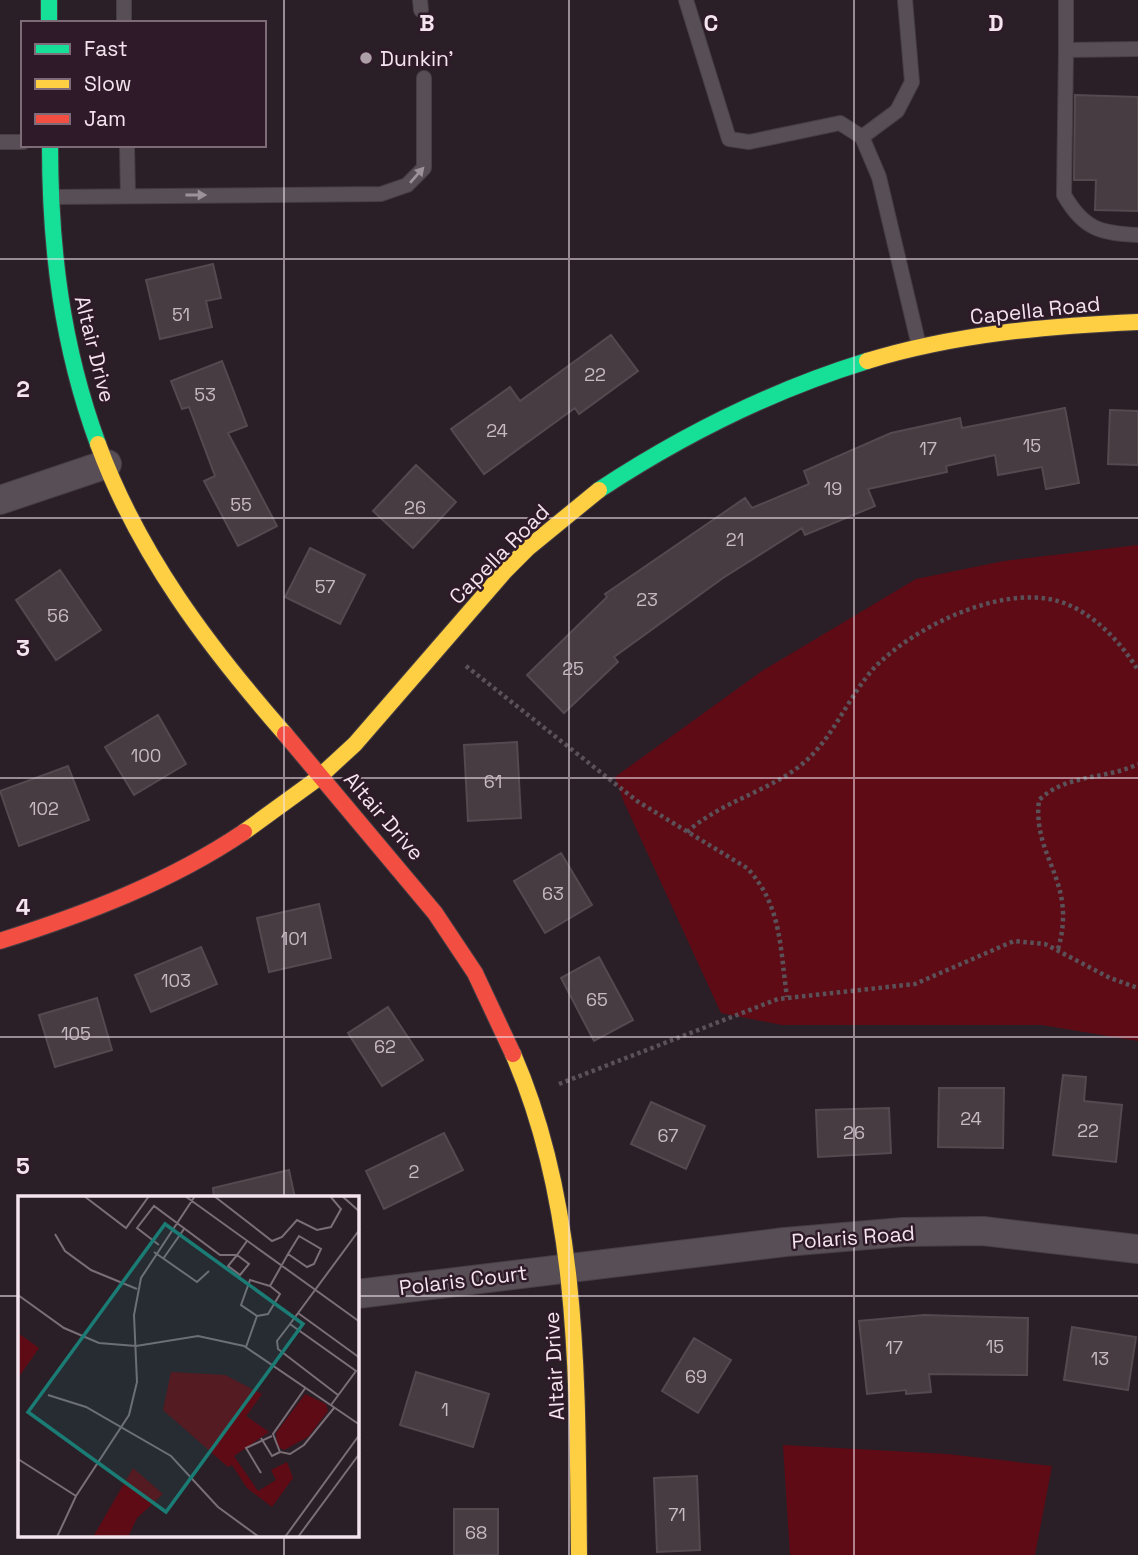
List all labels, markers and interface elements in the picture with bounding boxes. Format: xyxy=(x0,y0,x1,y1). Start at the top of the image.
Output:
text: B xyxy=(419,8,435,38)
text: C xyxy=(704,8,718,38)
text: D xyxy=(988,8,1004,38)
legend xyxy=(21,21,266,147)
text: Fast xyxy=(84,35,128,62)
place label: Dunkin' xyxy=(380,45,454,72)
marker: Dunkin' xyxy=(358,50,374,66)
text: Slow xyxy=(84,70,132,97)
text: Jam xyxy=(84,105,126,132)
one-way arrow xyxy=(409,166,424,183)
one-way arrow xyxy=(185,189,207,201)
street label: Capella Road xyxy=(969,290,1101,330)
street label: Altair Drive xyxy=(69,293,121,405)
house number: 51 xyxy=(172,303,190,326)
house number: 22 xyxy=(584,363,606,386)
text: 2 xyxy=(16,374,30,404)
house number: 53 xyxy=(194,383,216,406)
house number: 24 xyxy=(486,419,508,442)
house number: 15 xyxy=(1023,434,1041,457)
house number: 17 xyxy=(919,437,937,460)
house number: 19 xyxy=(824,477,842,500)
house number: 55 xyxy=(230,493,252,516)
house number: 26 xyxy=(404,496,426,519)
street label: Capella Road xyxy=(443,498,555,610)
house number: 21 xyxy=(726,528,744,551)
house number: 57 xyxy=(315,575,335,598)
house number: 23 xyxy=(636,588,658,611)
house number: 56 xyxy=(47,604,69,627)
text: 3 xyxy=(16,633,30,663)
house number: 25 xyxy=(562,657,584,680)
house number: 100 xyxy=(131,744,161,767)
street label: Altair Drive xyxy=(338,766,430,866)
house number: 61 xyxy=(484,770,502,793)
house number: 102 xyxy=(29,797,59,820)
house number: 63 xyxy=(542,882,564,905)
text: 4 xyxy=(16,892,31,922)
house number: 101 xyxy=(281,927,307,950)
house number: 103 xyxy=(161,969,191,992)
house number: 65 xyxy=(586,988,608,1011)
house number: 105 xyxy=(61,1022,91,1045)
house number: 62 xyxy=(374,1035,396,1058)
house number: 24 xyxy=(960,1107,982,1130)
house number: 22 xyxy=(1077,1119,1099,1142)
house number: 26 xyxy=(843,1121,865,1144)
house number: 67 xyxy=(658,1124,678,1147)
text: 5 xyxy=(16,1151,30,1181)
house number: 2 xyxy=(409,1160,419,1183)
inset map xyxy=(18,1196,359,1538)
street label: Polaris Road xyxy=(790,1219,916,1255)
street label: Polaris Court xyxy=(397,1259,529,1301)
street label: Altair Drive xyxy=(538,1311,570,1421)
house number: 15 xyxy=(986,1335,1004,1358)
house number: 17 xyxy=(885,1336,903,1359)
house number: 13 xyxy=(1091,1347,1109,1370)
house number: 69 xyxy=(685,1365,707,1388)
house number: 1 xyxy=(441,1398,449,1421)
house number: 71 xyxy=(668,1503,686,1526)
house number: 68 xyxy=(465,1521,487,1544)

